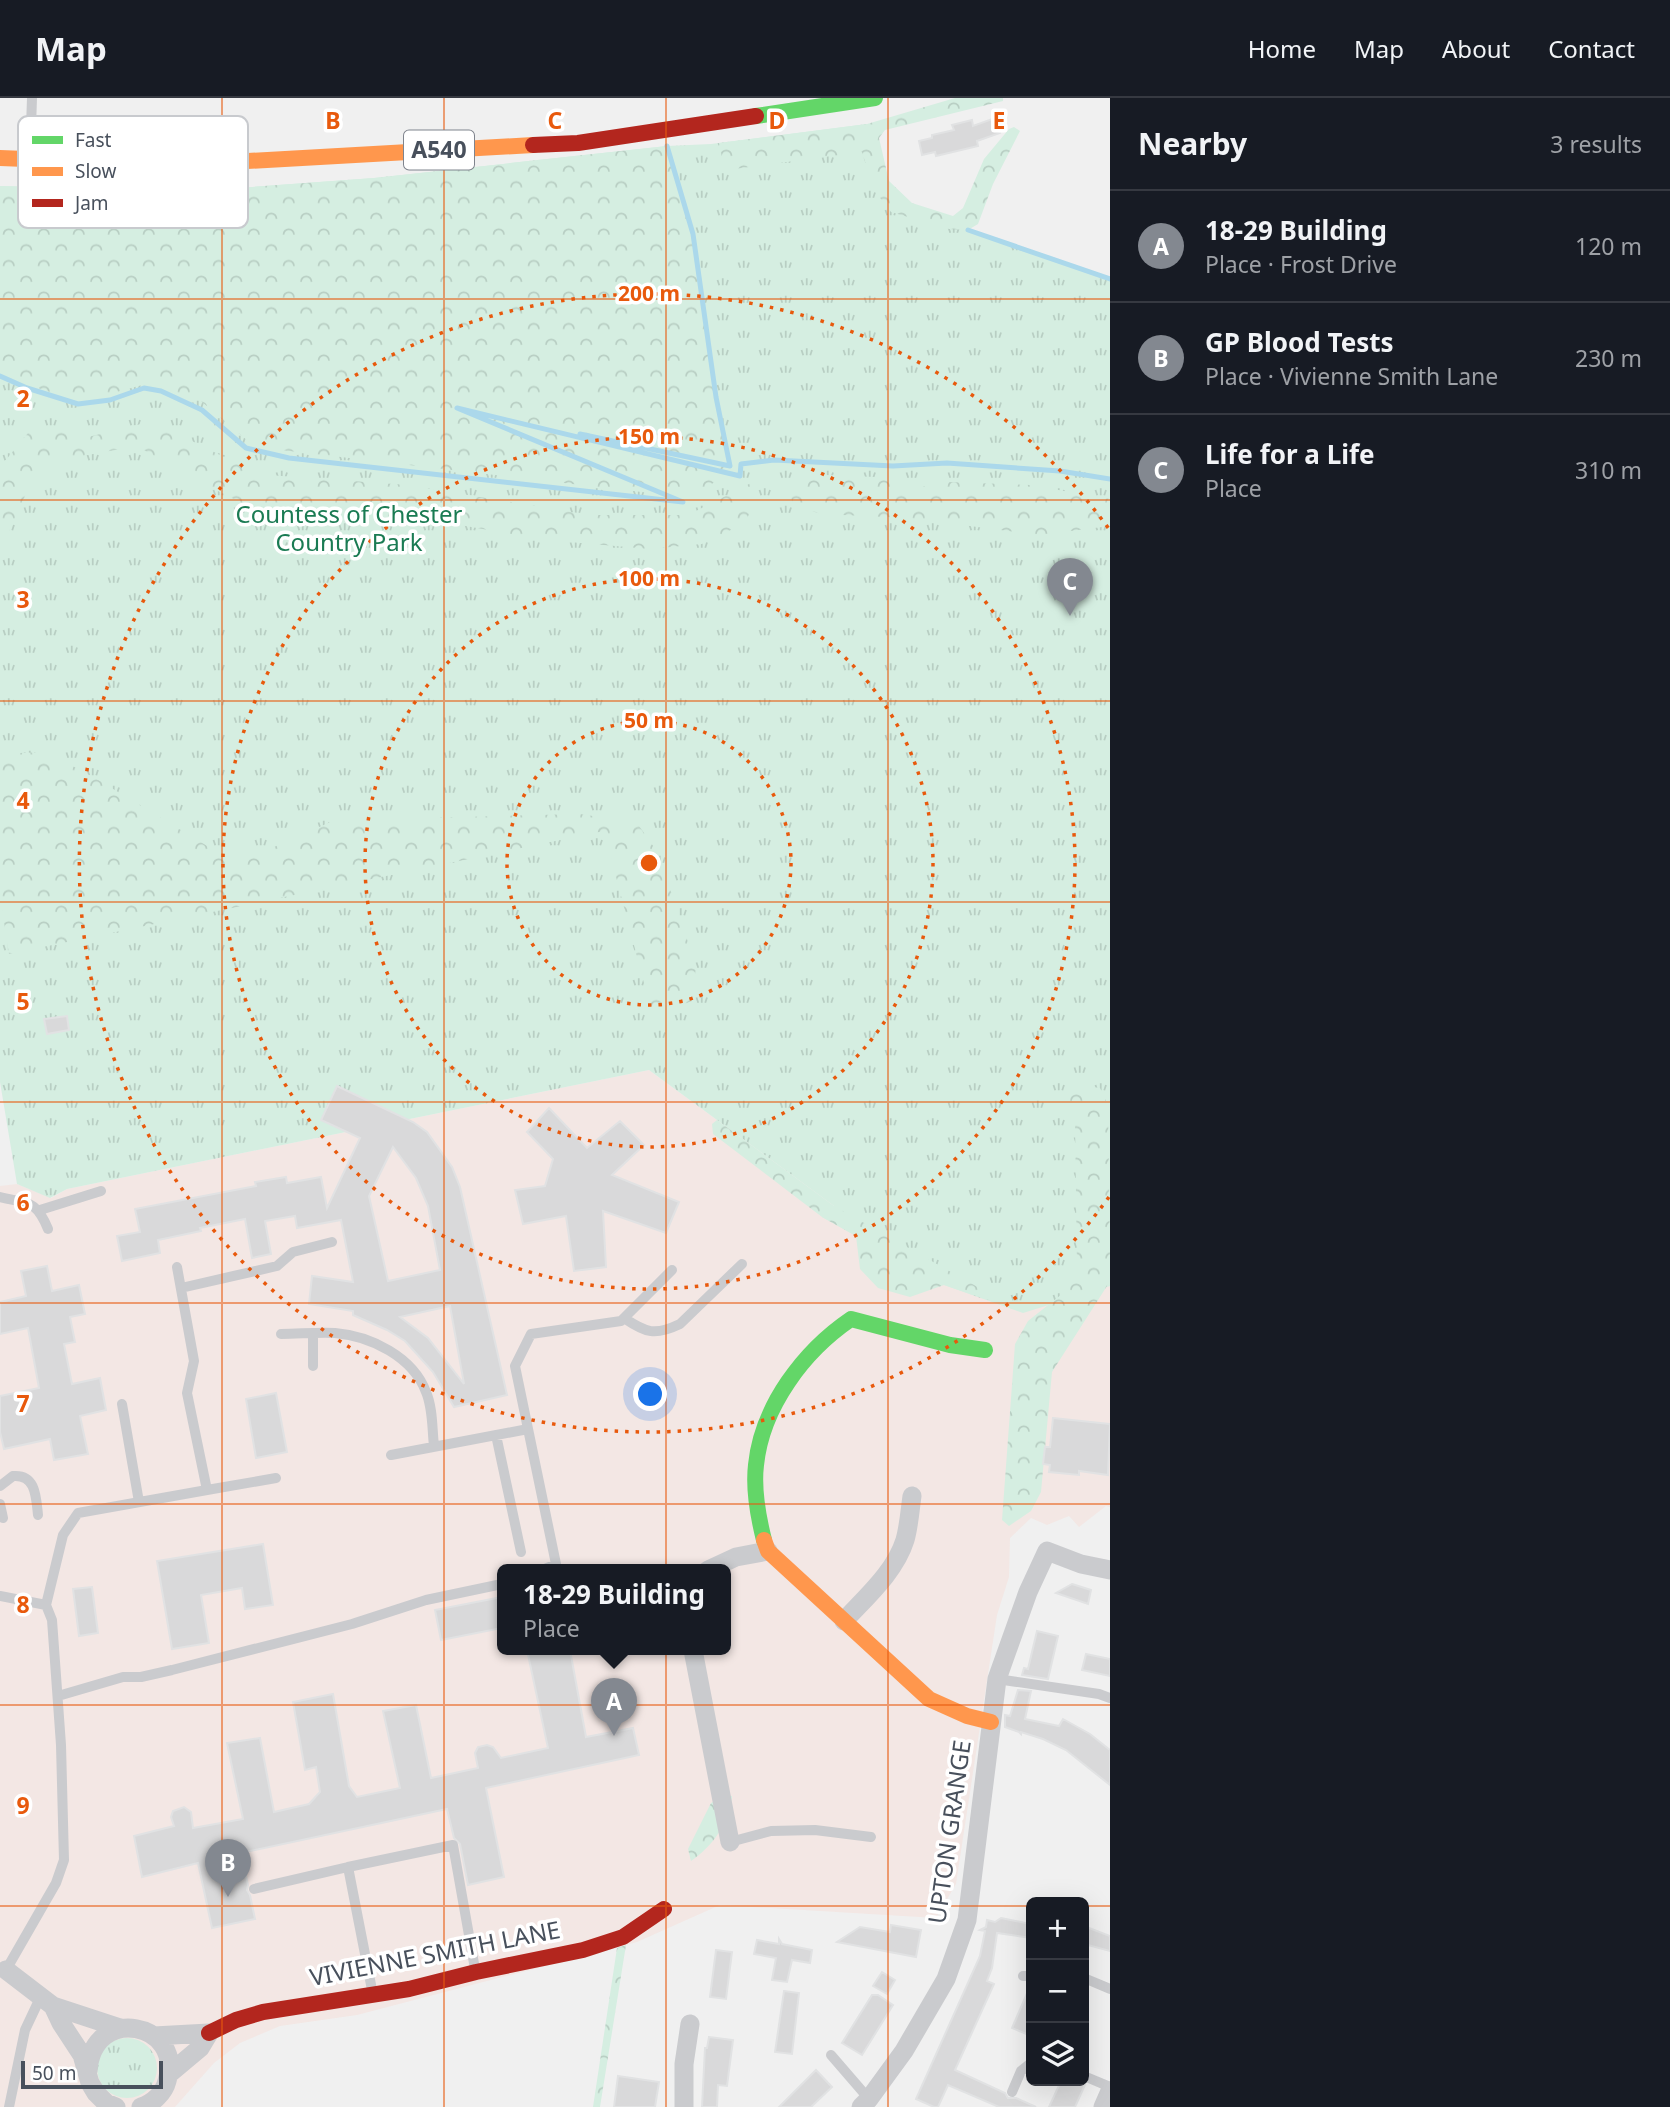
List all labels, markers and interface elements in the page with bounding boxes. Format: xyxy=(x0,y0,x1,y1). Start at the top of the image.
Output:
text: Map xyxy=(35,26,107,71)
text: Home xyxy=(1248,32,1316,65)
text: Map xyxy=(1354,32,1404,65)
text: About xyxy=(1442,32,1510,65)
text: Contact xyxy=(1548,32,1635,65)
text: B xyxy=(325,104,341,136)
text: C xyxy=(548,104,563,136)
text: D xyxy=(769,104,785,136)
text: E xyxy=(993,104,1005,136)
legend xyxy=(18,116,248,228)
text: Nearby xyxy=(1138,123,1247,164)
text: Fast xyxy=(75,127,112,153)
text: 3 results xyxy=(1550,128,1642,160)
road number: A540 xyxy=(404,130,474,170)
text: Slow xyxy=(75,158,116,184)
text: Jam xyxy=(73,190,109,216)
text: 18-29 Building xyxy=(1205,212,1387,248)
text: A xyxy=(1153,230,1169,262)
text: 120 m xyxy=(1575,230,1642,262)
text: Place · Frost Drive xyxy=(1205,248,1397,280)
text: 200 m xyxy=(618,279,680,307)
text: GP Blood Tests xyxy=(1205,324,1394,360)
text: B xyxy=(1153,342,1169,374)
text: 230 m xyxy=(1575,342,1642,374)
text: Place · Vivienne Smith Lane xyxy=(1205,360,1498,392)
text: 2 xyxy=(16,382,30,414)
text: 150 m xyxy=(618,422,680,450)
text: Life for a Life xyxy=(1205,436,1375,472)
text: C xyxy=(1154,454,1168,486)
text: 310 m xyxy=(1575,454,1642,486)
text: Place xyxy=(1205,472,1262,504)
park label: Countess of Chester Country Park xyxy=(236,497,463,558)
pin: C xyxy=(1047,558,1093,616)
text: 100 m xyxy=(618,564,680,592)
text: 3 xyxy=(16,583,30,615)
text: 50 m xyxy=(624,706,674,734)
text: 4 xyxy=(16,784,30,816)
centre of rings xyxy=(637,851,661,875)
text: 5 xyxy=(16,985,30,1017)
text: 6 xyxy=(16,1186,30,1218)
your location xyxy=(633,1377,667,1411)
text: 7 xyxy=(16,1387,30,1419)
popup xyxy=(497,1564,731,1655)
text: 18-29 Building xyxy=(523,1576,705,1612)
text: 8 xyxy=(16,1588,30,1620)
text: Place xyxy=(523,1612,580,1644)
pin: A xyxy=(591,1678,637,1736)
street label: UPTON GRANGE xyxy=(919,1738,978,1926)
text: 9 xyxy=(16,1789,30,1821)
pin: B xyxy=(205,1839,251,1897)
map controls xyxy=(1026,1897,1089,2086)
button: + xyxy=(1026,1897,1089,1960)
street label: VIVIENNE SMITH LANE xyxy=(307,1912,563,1993)
button: − xyxy=(1026,1960,1089,2023)
button: layers xyxy=(1026,2023,1089,2086)
scale bar xyxy=(21,2058,163,2090)
text: 50 m xyxy=(32,2060,76,2086)

